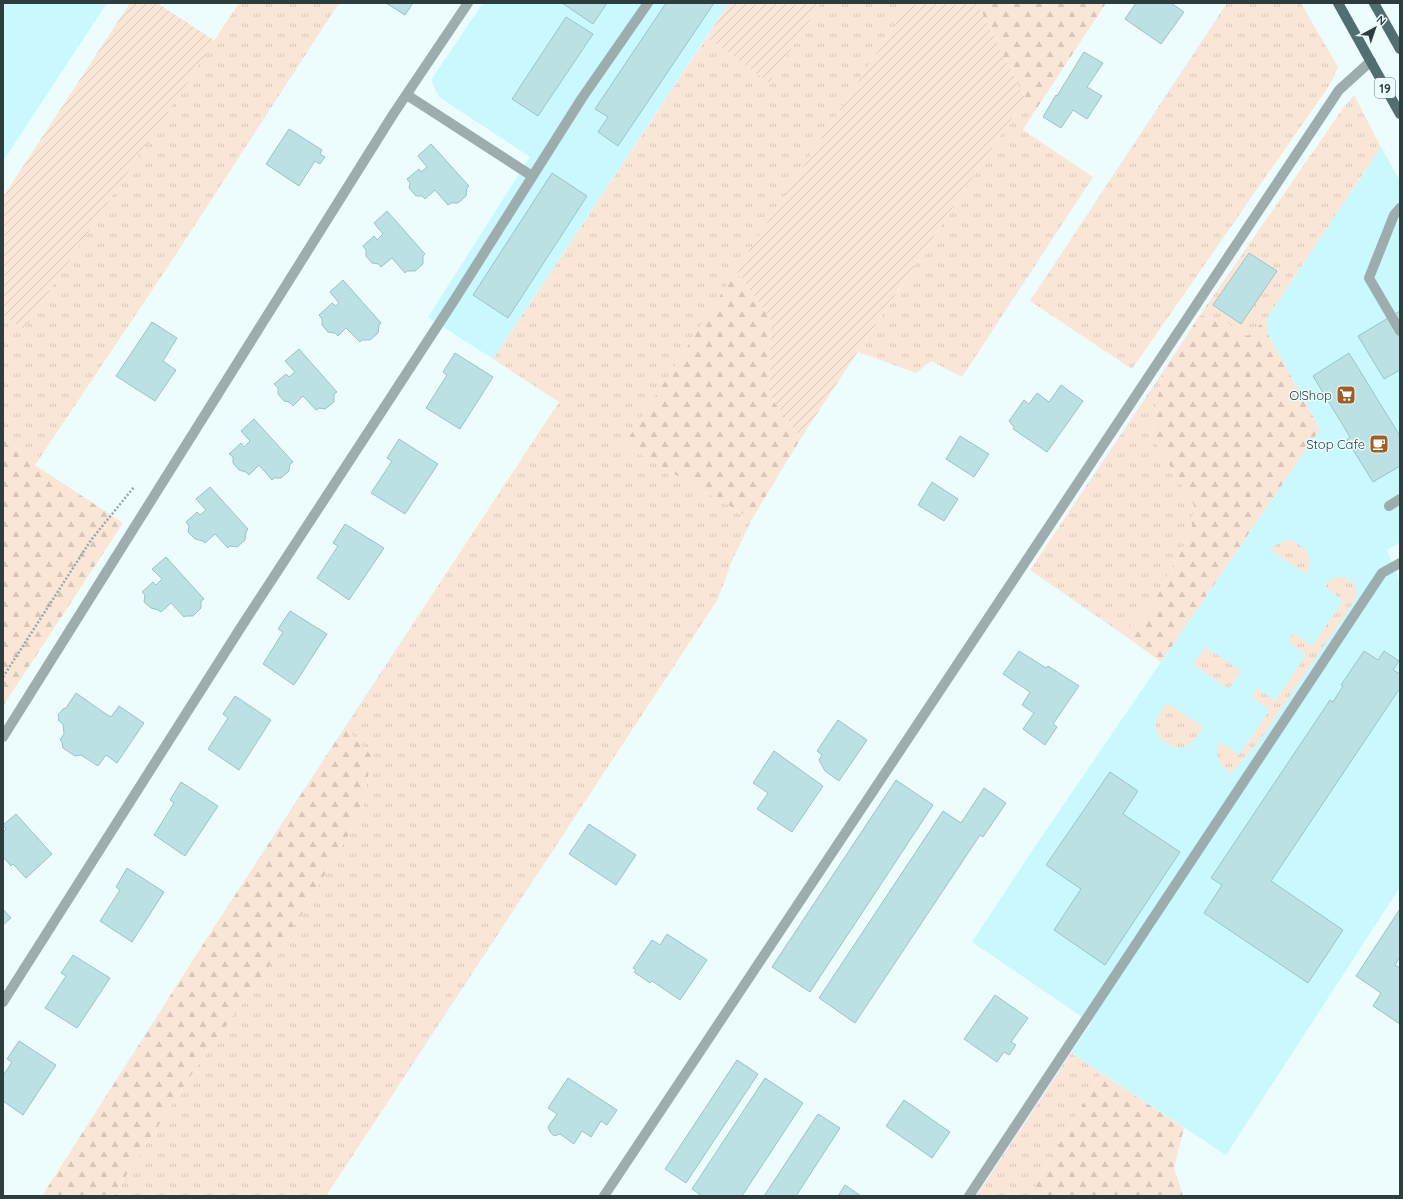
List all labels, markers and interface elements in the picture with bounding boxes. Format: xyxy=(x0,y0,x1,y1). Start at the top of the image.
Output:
north arrow xyxy=(1355,8,1395,48)
text: N xyxy=(1374,12,1389,28)
road number: 19 xyxy=(1375,78,1395,98)
supermarket icon: O!Shop xyxy=(1335,384,1357,406)
place label: O!Shop xyxy=(1289,387,1332,403)
cafe icon: Stop Cafe xyxy=(1368,433,1390,455)
place label: Stop Cafe xyxy=(1306,436,1365,452)

